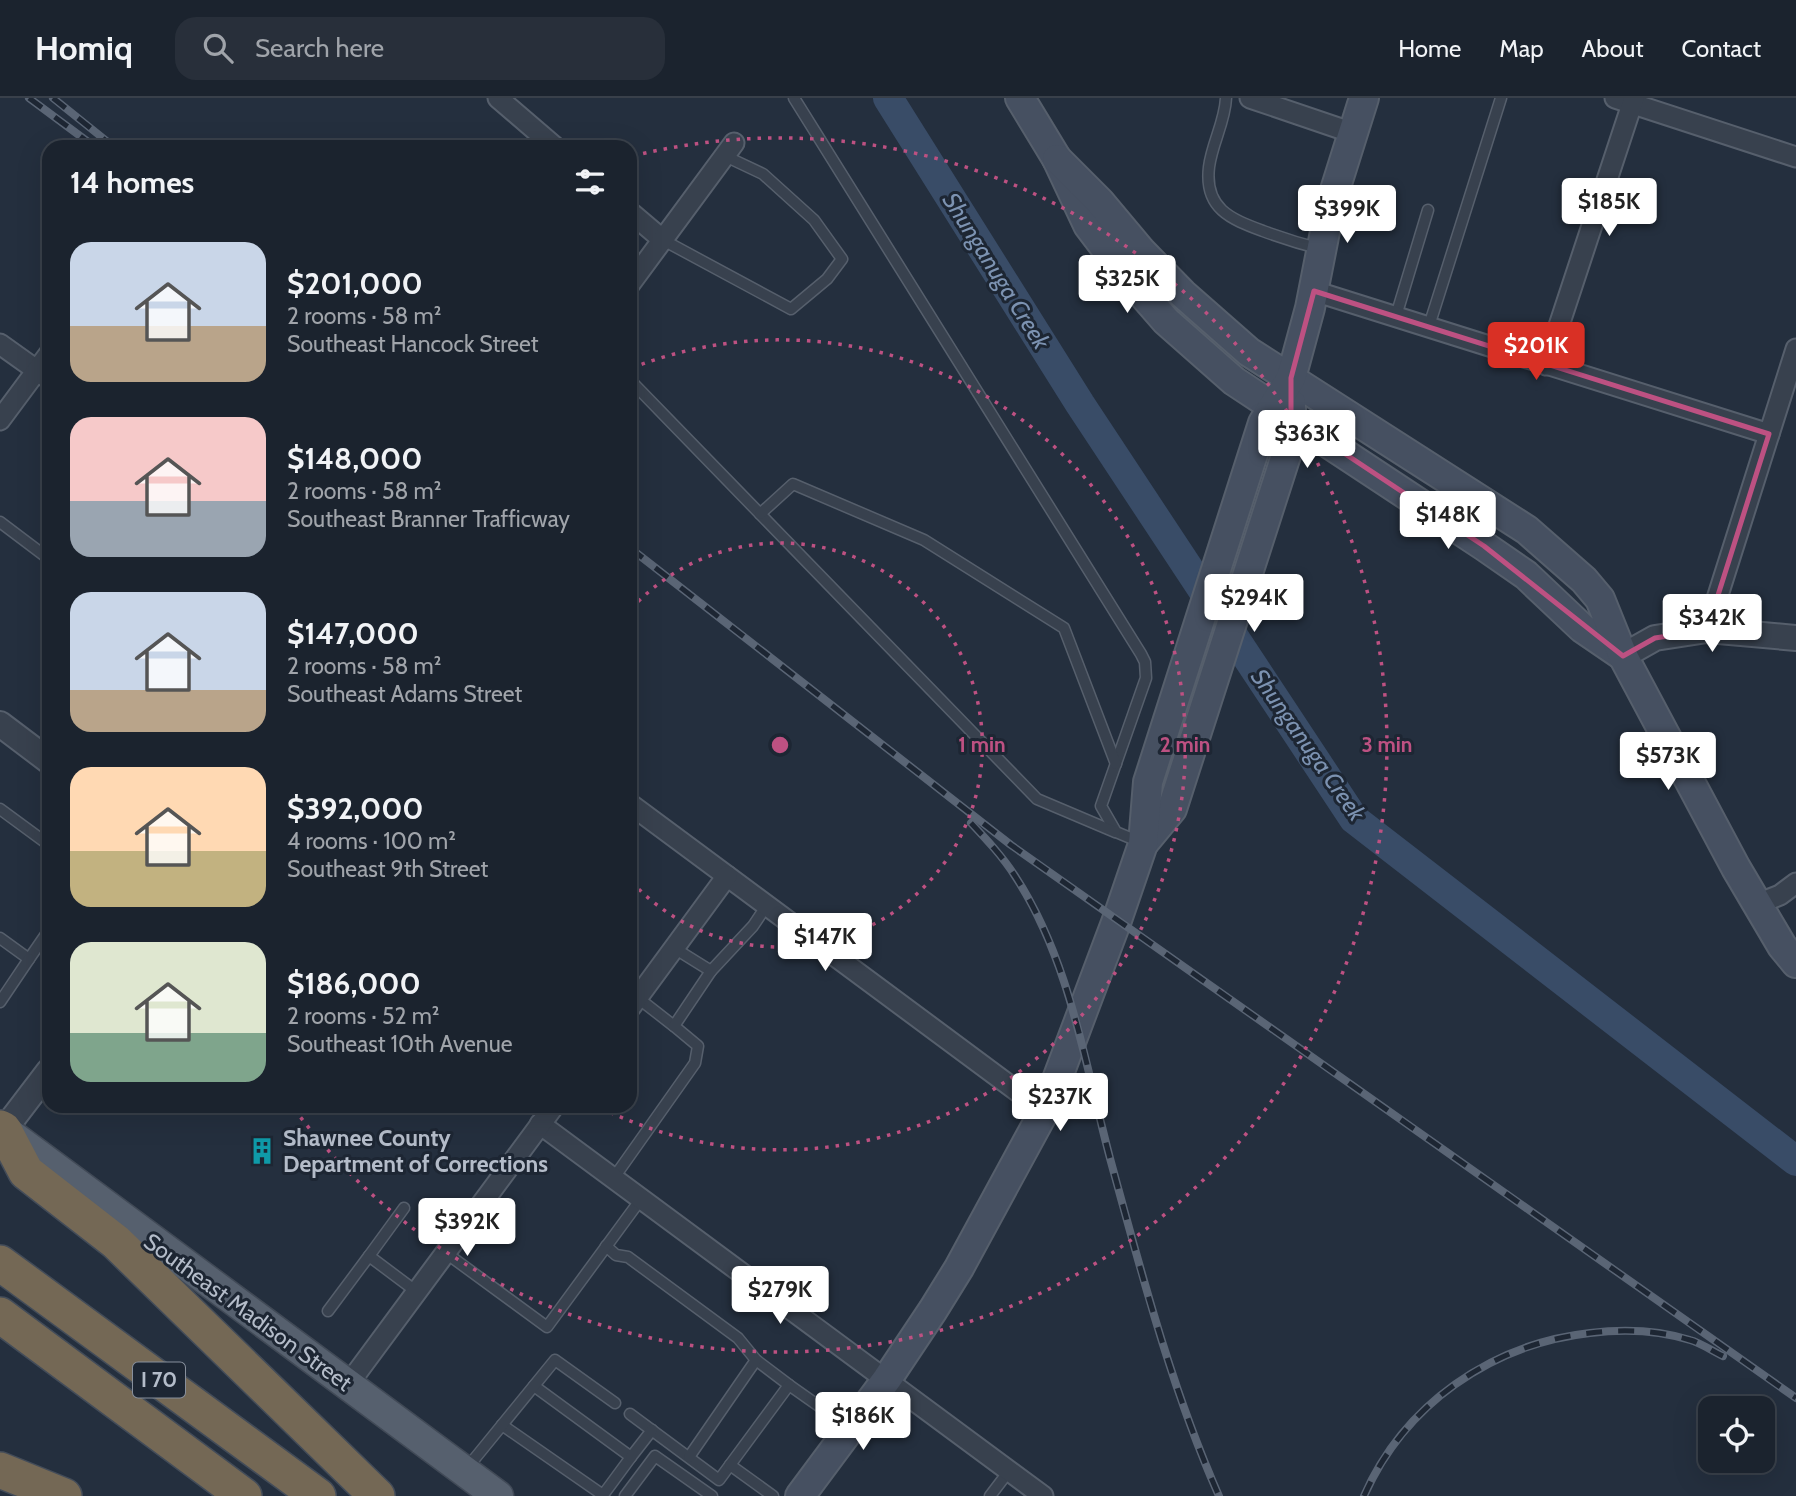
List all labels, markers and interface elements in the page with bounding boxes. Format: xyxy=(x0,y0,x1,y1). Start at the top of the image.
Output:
search box xyxy=(175,17,665,80)
text: Homiq xyxy=(35,28,133,68)
icon: search xyxy=(199,29,237,67)
text: Search here xyxy=(255,32,384,64)
text: Home xyxy=(1398,34,1461,63)
text: Map xyxy=(1499,34,1544,63)
text: About xyxy=(1582,34,1644,63)
text: Contact xyxy=(1682,34,1761,63)
icon: filters xyxy=(571,163,609,201)
text: 14 homes xyxy=(70,164,194,201)
pin: $185K xyxy=(1560,178,1658,238)
pin: $399K xyxy=(1298,186,1396,245)
water label: Shunganuga Creek xyxy=(937,187,1057,355)
text: $185K xyxy=(1578,187,1640,215)
text: $399K xyxy=(1314,194,1380,222)
pin: $325K xyxy=(1078,256,1176,315)
text: $325K xyxy=(1095,264,1159,292)
text: $201,000 xyxy=(287,265,423,302)
icon: home xyxy=(126,270,210,354)
text: 2 rooms · 58 m² xyxy=(287,302,441,330)
pin: $201K xyxy=(1487,322,1585,382)
text: Southeast Hancock Street xyxy=(287,330,538,358)
text: $201K xyxy=(1504,331,1568,359)
pin: $363K xyxy=(1258,410,1356,470)
text: $363K xyxy=(1274,419,1340,447)
text: $148,000 xyxy=(287,440,422,477)
icon: home xyxy=(126,445,210,529)
text: 2 rooms · 58 m² xyxy=(287,477,441,505)
pin: $148K xyxy=(1399,491,1497,551)
text: $148K xyxy=(1416,500,1480,528)
text: Southeast Branner Trafficway xyxy=(287,505,570,533)
pin: $294K xyxy=(1205,574,1303,634)
text: $294K xyxy=(1220,583,1288,611)
pin: $342K xyxy=(1663,594,1761,654)
text: $342K xyxy=(1679,603,1745,631)
text: $147,000 xyxy=(287,615,419,652)
icon: home xyxy=(126,620,210,704)
text: 2 rooms · 58 m² xyxy=(287,652,441,680)
water label: Shunganuga Creek xyxy=(1245,663,1372,827)
text: Southeast Adams Street xyxy=(287,680,522,708)
text: 1 min xyxy=(958,732,1006,757)
text: 2 min xyxy=(1160,732,1210,757)
text: 3 min xyxy=(1362,732,1412,757)
pin: $573K xyxy=(1619,732,1717,792)
centre of rings xyxy=(768,733,792,757)
text: $573K xyxy=(1636,741,1700,769)
text: $392,000 xyxy=(287,790,424,827)
icon: home xyxy=(126,795,210,879)
text: 4 rooms · 100 m² xyxy=(287,827,456,855)
text: Southeast 9th Street xyxy=(287,855,488,883)
pin: $147K xyxy=(776,914,874,973)
text: $147K xyxy=(794,922,856,950)
text: $186,000 xyxy=(287,965,421,1002)
icon: home xyxy=(126,970,210,1054)
text: 2 rooms · 52 m² xyxy=(287,1002,440,1030)
text: Southeast 10th Avenue xyxy=(287,1030,513,1058)
pin: $237K xyxy=(1011,1074,1109,1133)
text: $237K xyxy=(1028,1082,1092,1110)
place label: Shawnee County Department of Corrections xyxy=(283,1124,548,1178)
building icon: Shawnee County Department of Corrections xyxy=(247,1136,277,1166)
pin: $392K xyxy=(418,1198,516,1258)
text: $392K xyxy=(434,1207,500,1235)
street label: Southeast Madison Street xyxy=(139,1227,358,1397)
pin: $279K xyxy=(731,1266,829,1326)
text: $279K xyxy=(748,1275,812,1303)
road number: I 70 xyxy=(133,1362,185,1398)
pin: $186K xyxy=(814,1392,912,1452)
map controls xyxy=(1698,1396,1775,1473)
button: locate xyxy=(1698,1396,1775,1473)
text: $186K xyxy=(831,1401,895,1429)

